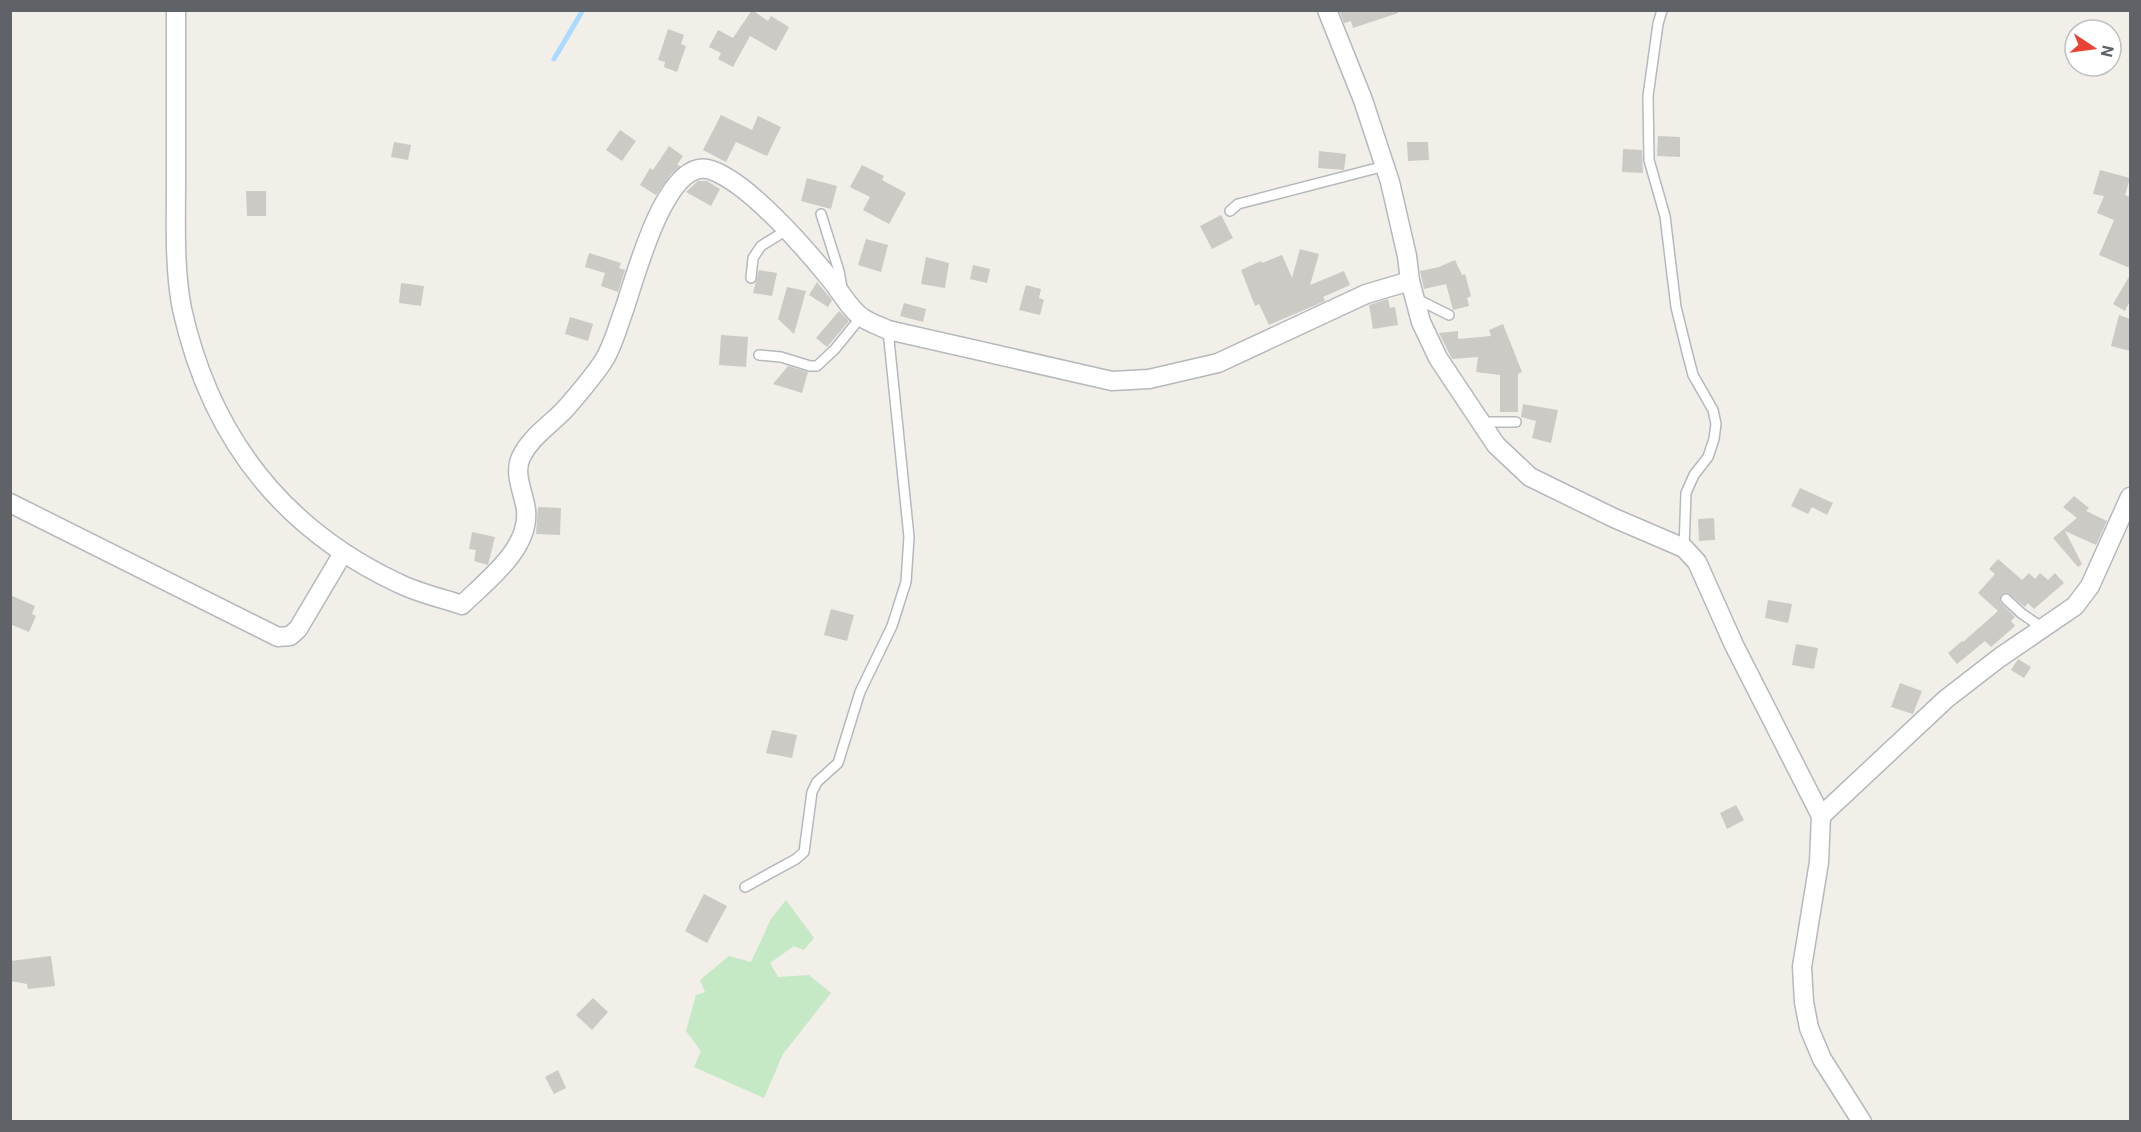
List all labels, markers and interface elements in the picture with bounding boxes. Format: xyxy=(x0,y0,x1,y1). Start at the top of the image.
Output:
north arrow xyxy=(2063,18,2123,78)
text: N xyxy=(2097,44,2118,59)

